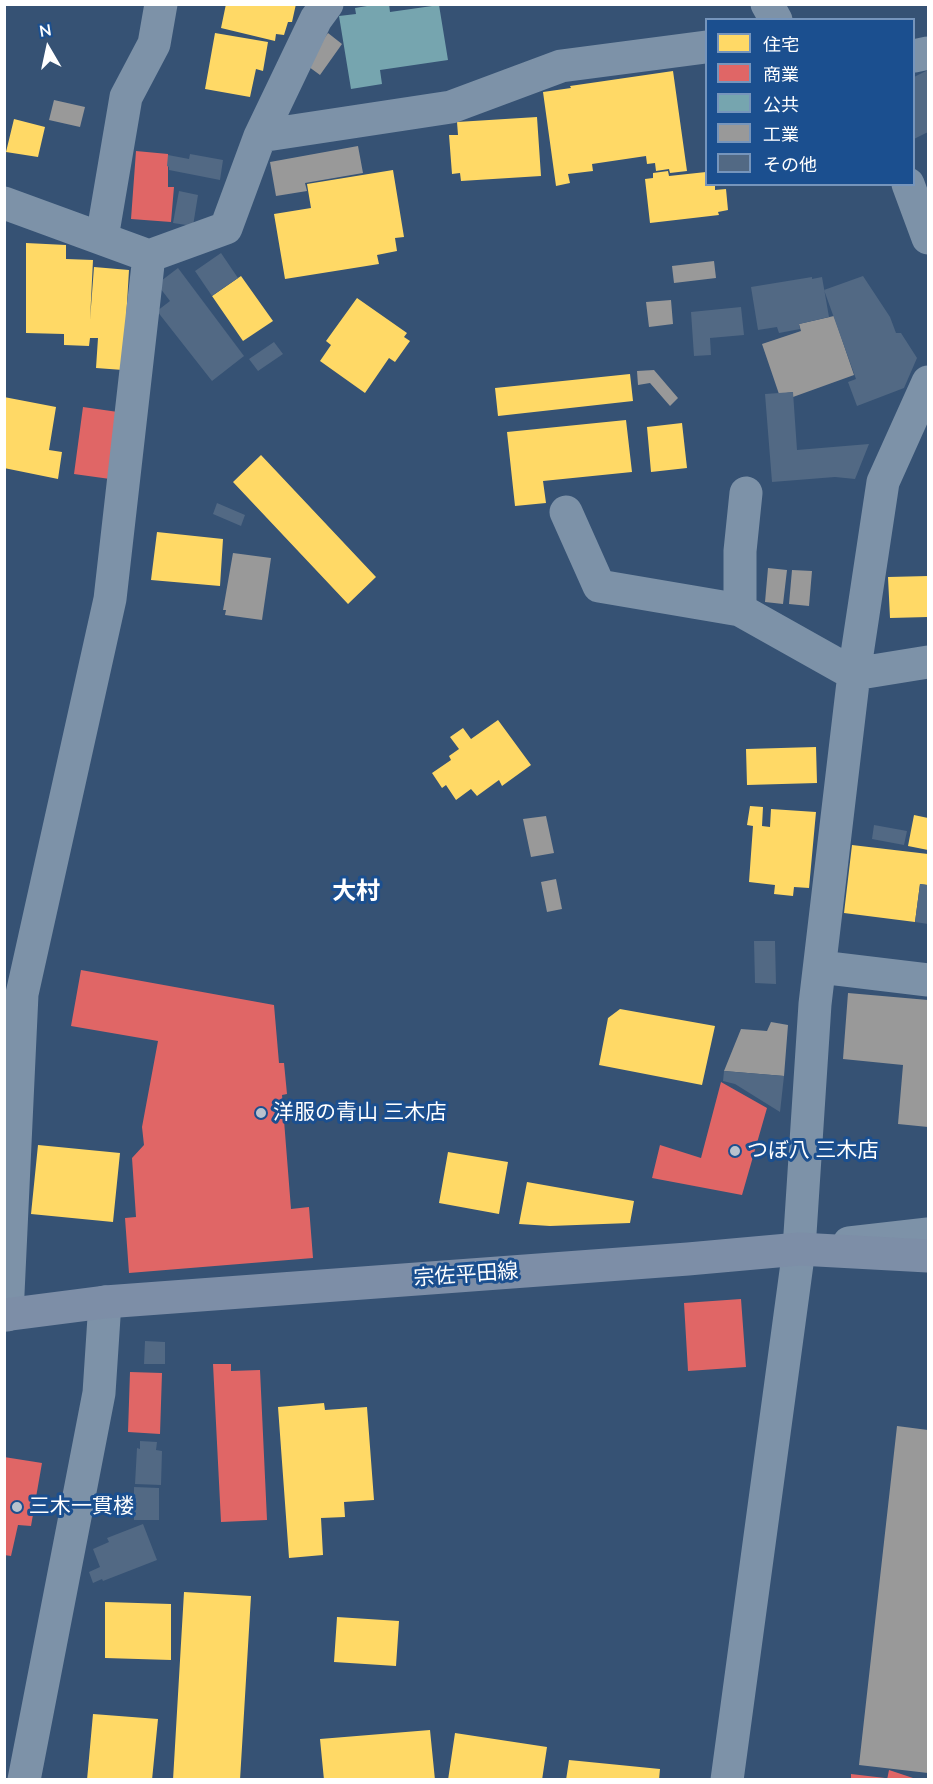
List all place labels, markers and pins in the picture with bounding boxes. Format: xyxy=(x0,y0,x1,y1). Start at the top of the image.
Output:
place label: 洋服の青山 三木店 xyxy=(273,1100,446,1126)
marker: 洋服の青山 三木店 xyxy=(254,1106,268,1120)
place label: つぼ八 三木店 xyxy=(747,1138,878,1164)
marker: つぼ八 三木店 xyxy=(728,1144,742,1158)
place label: 三木一貫楼 xyxy=(29,1494,134,1520)
marker: 三木一貫楼 xyxy=(10,1500,24,1514)

